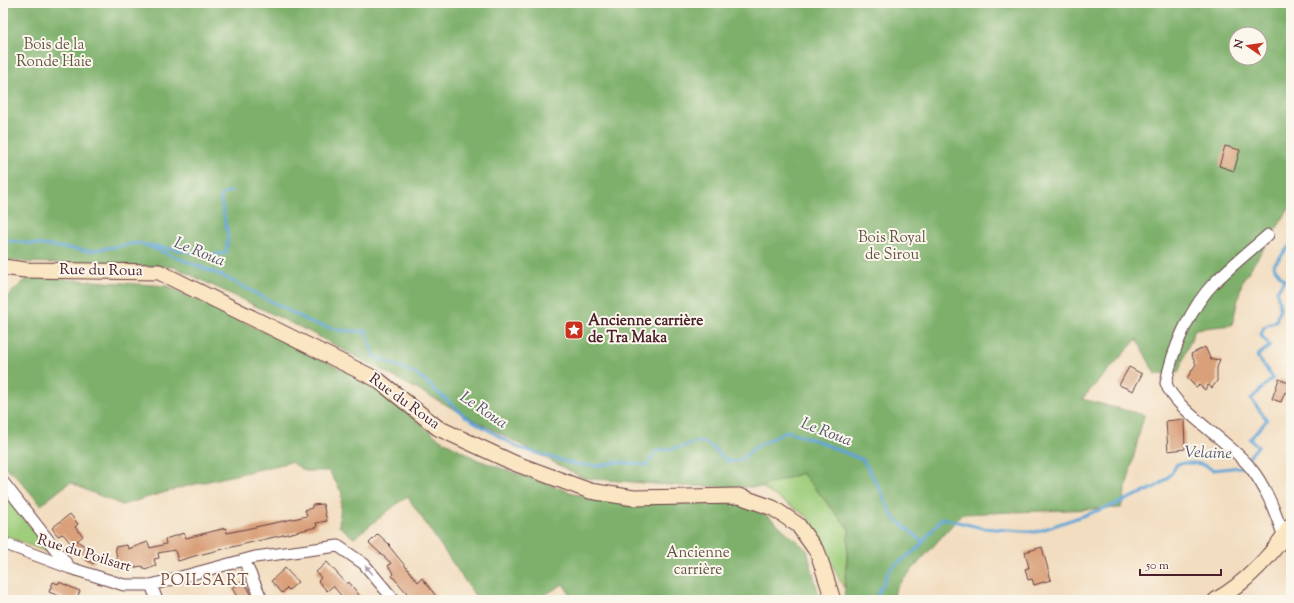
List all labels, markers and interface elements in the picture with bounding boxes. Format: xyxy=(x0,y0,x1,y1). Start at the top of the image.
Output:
north arrow xyxy=(1228,26,1268,66)
park label: Bois de la Ronde Haie xyxy=(16,35,92,73)
text: N xyxy=(1230,38,1248,51)
park label: Bois Royal de Sirou xyxy=(858,228,926,266)
water label: Le Roua xyxy=(170,232,228,274)
street label: Rue du Roua xyxy=(59,260,143,282)
place label: Ancienne carrière de Tra Maka xyxy=(588,311,703,349)
place icon: Ancienne carrière de Tra Maka xyxy=(563,319,585,341)
street label: Rue du Roua xyxy=(364,369,444,435)
water label: Le Roua xyxy=(455,387,511,435)
water label: Le Roua xyxy=(797,413,855,453)
water label: Velaine xyxy=(1184,442,1232,466)
street label: Rue du Poilsart xyxy=(34,530,134,578)
park label: Ancienne carrière xyxy=(666,543,730,581)
scale bar xyxy=(1140,551,1221,577)
text: 50 m xyxy=(1145,557,1169,575)
one-way arrow xyxy=(365,565,374,576)
district label: POILSART xyxy=(161,570,249,593)

